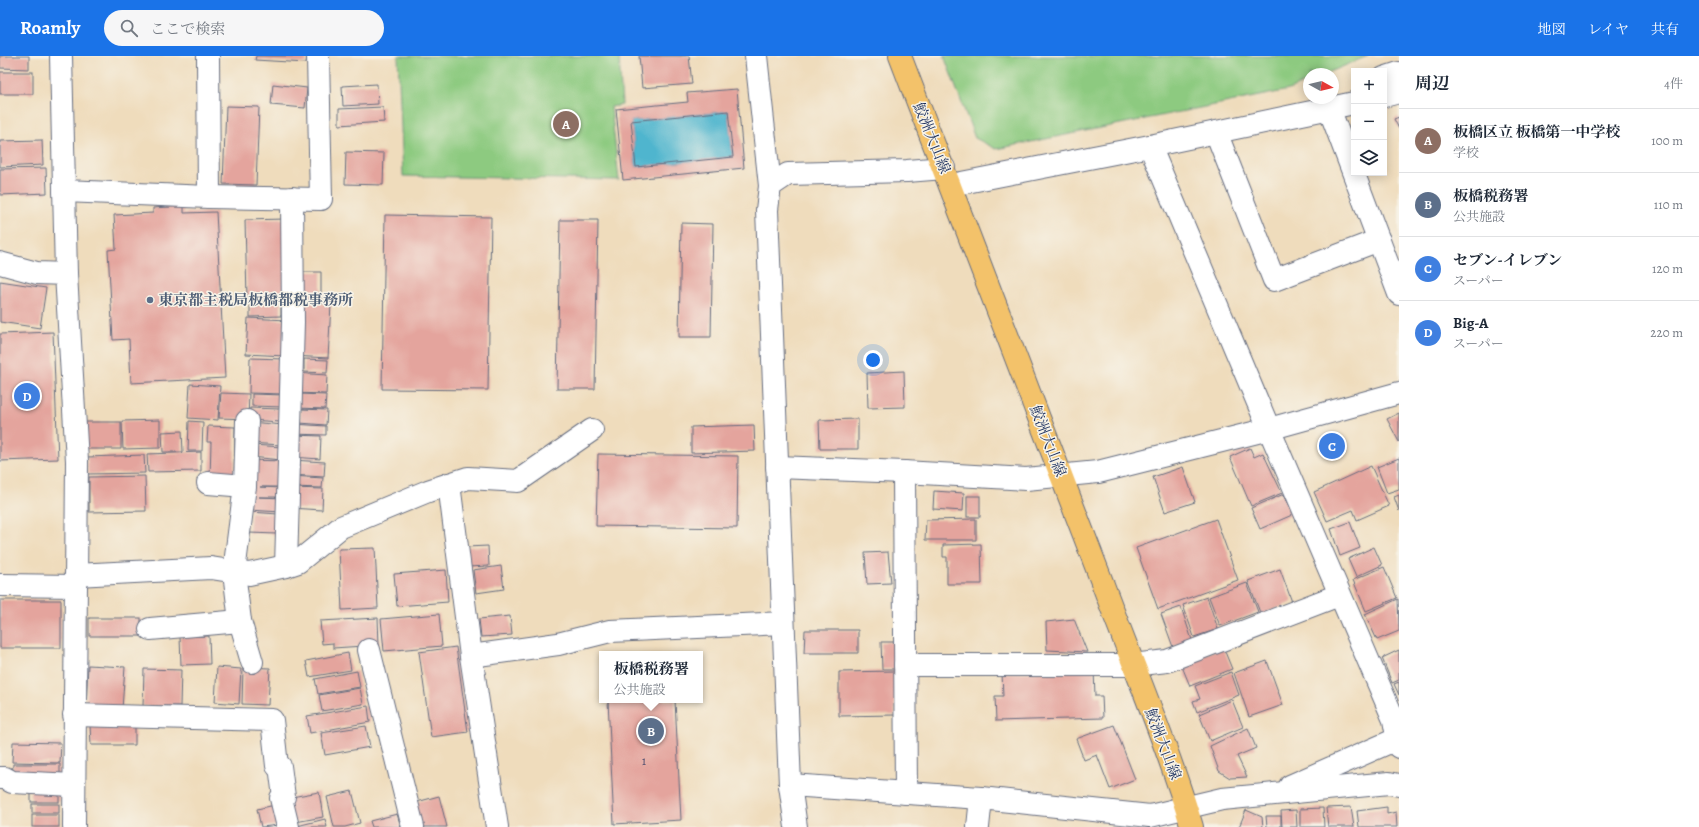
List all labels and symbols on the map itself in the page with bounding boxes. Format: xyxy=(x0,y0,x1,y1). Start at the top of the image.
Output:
north arrow xyxy=(1303,68,1339,104)
street label: 鮫洲大山線 xyxy=(909,99,955,177)
pin: A xyxy=(553,109,579,139)
place label: 東京都主税局板橋都税事務所 xyxy=(158,290,353,310)
marker: 東京都主税局板橋都税事務所 xyxy=(145,295,155,305)
your location xyxy=(863,350,883,370)
pin: D xyxy=(14,381,40,411)
street label: 鮫洲大山線 xyxy=(1025,402,1071,480)
pin: C xyxy=(1319,431,1345,461)
street label: 鮫洲大山線 xyxy=(1140,705,1186,783)
pin: B xyxy=(638,716,664,746)
house number: 1 xyxy=(642,752,647,769)

